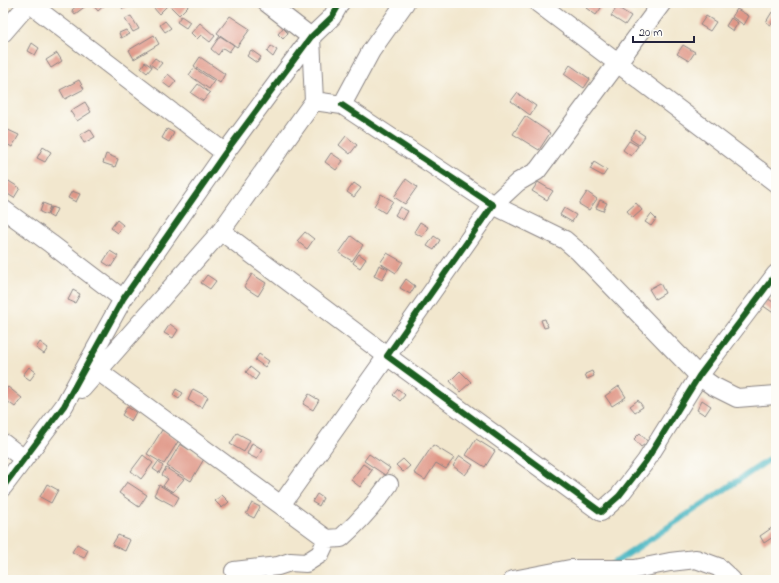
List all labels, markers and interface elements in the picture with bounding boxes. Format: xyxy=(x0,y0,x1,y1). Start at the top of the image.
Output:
scale bar xyxy=(633,18,694,44)
text: 20 m xyxy=(639,24,662,42)

